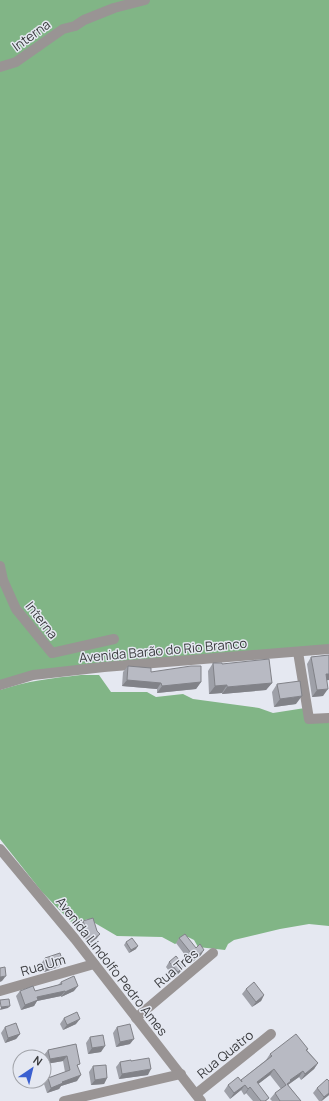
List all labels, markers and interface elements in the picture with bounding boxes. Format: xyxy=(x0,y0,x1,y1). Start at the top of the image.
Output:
street label: Interna xyxy=(8,15,54,55)
street label: Interna xyxy=(22,598,62,642)
street label: Avenida Barão do Rio Branco xyxy=(78,634,248,666)
street label: Avenida Lindolfo Pedro Ames xyxy=(52,893,172,1039)
street label: Rua Três xyxy=(150,944,202,992)
street label: Rua Um xyxy=(18,950,68,980)
street label: Rua Quatro xyxy=(193,1026,257,1082)
north arrow xyxy=(12,1049,52,1089)
text: N xyxy=(30,1052,46,1069)

